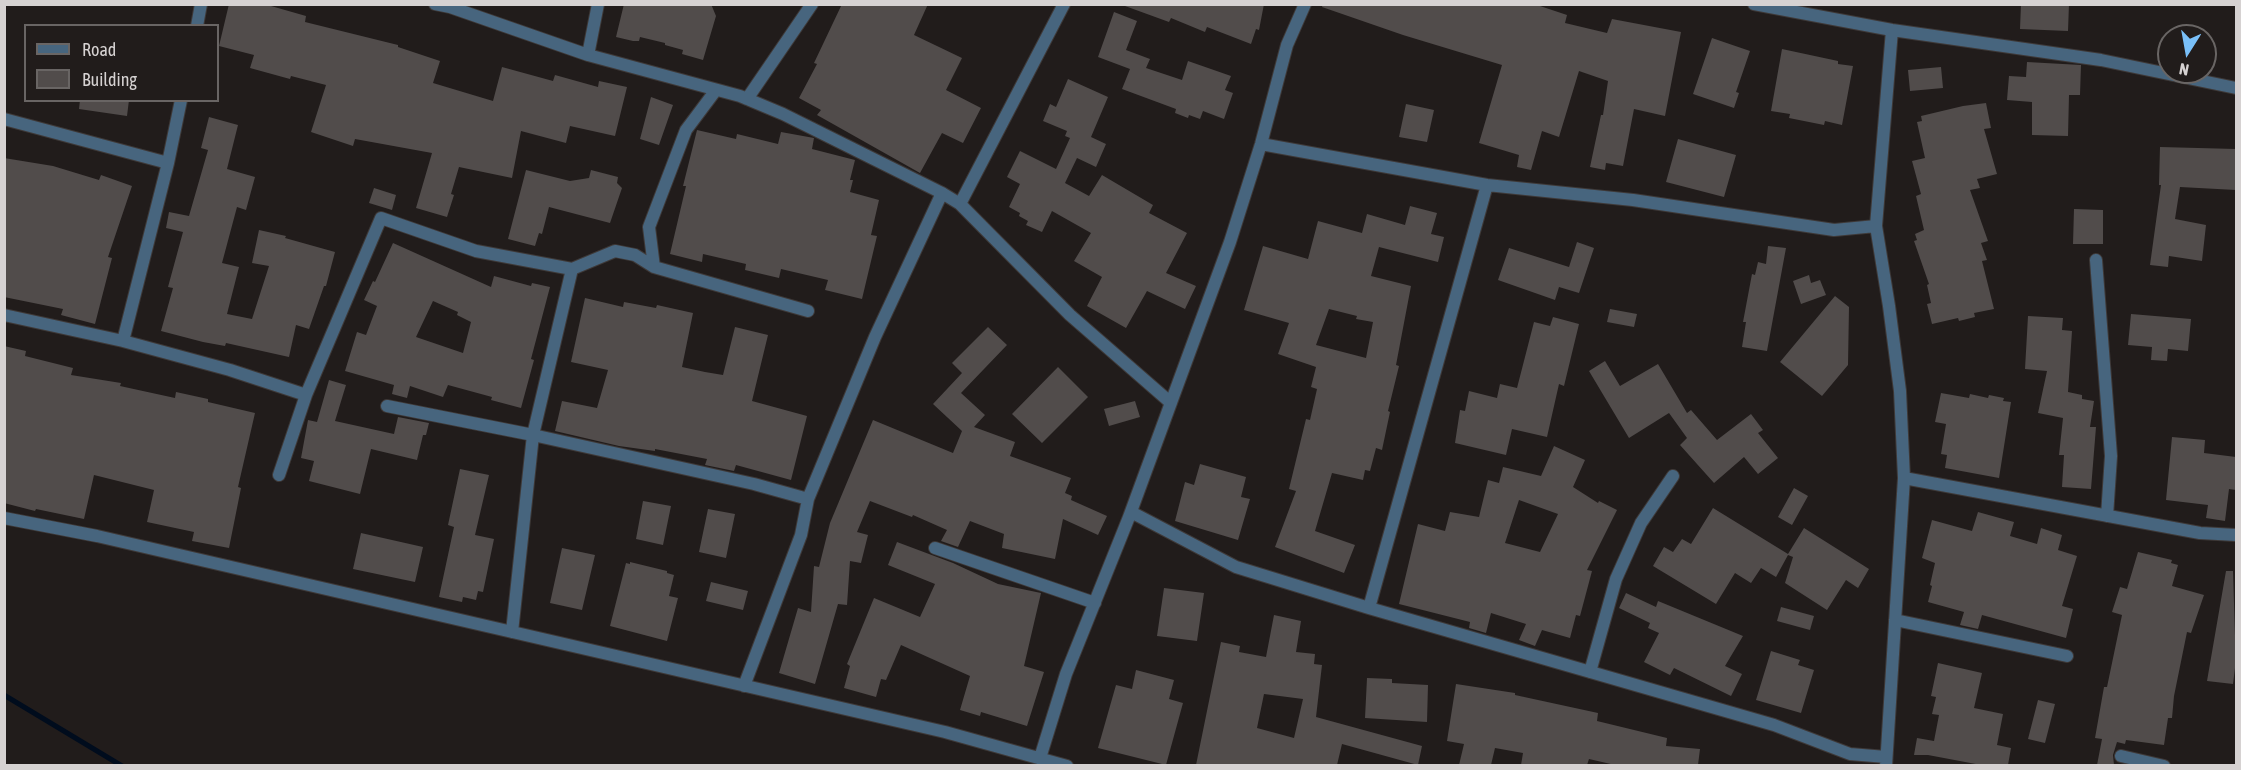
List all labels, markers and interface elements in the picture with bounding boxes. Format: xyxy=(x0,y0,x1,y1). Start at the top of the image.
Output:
legend xyxy=(24,24,219,102)
north arrow xyxy=(2157,24,2217,84)
text: Road xyxy=(82,39,116,60)
text: N xyxy=(2178,60,2190,79)
text: Building xyxy=(82,69,137,90)

